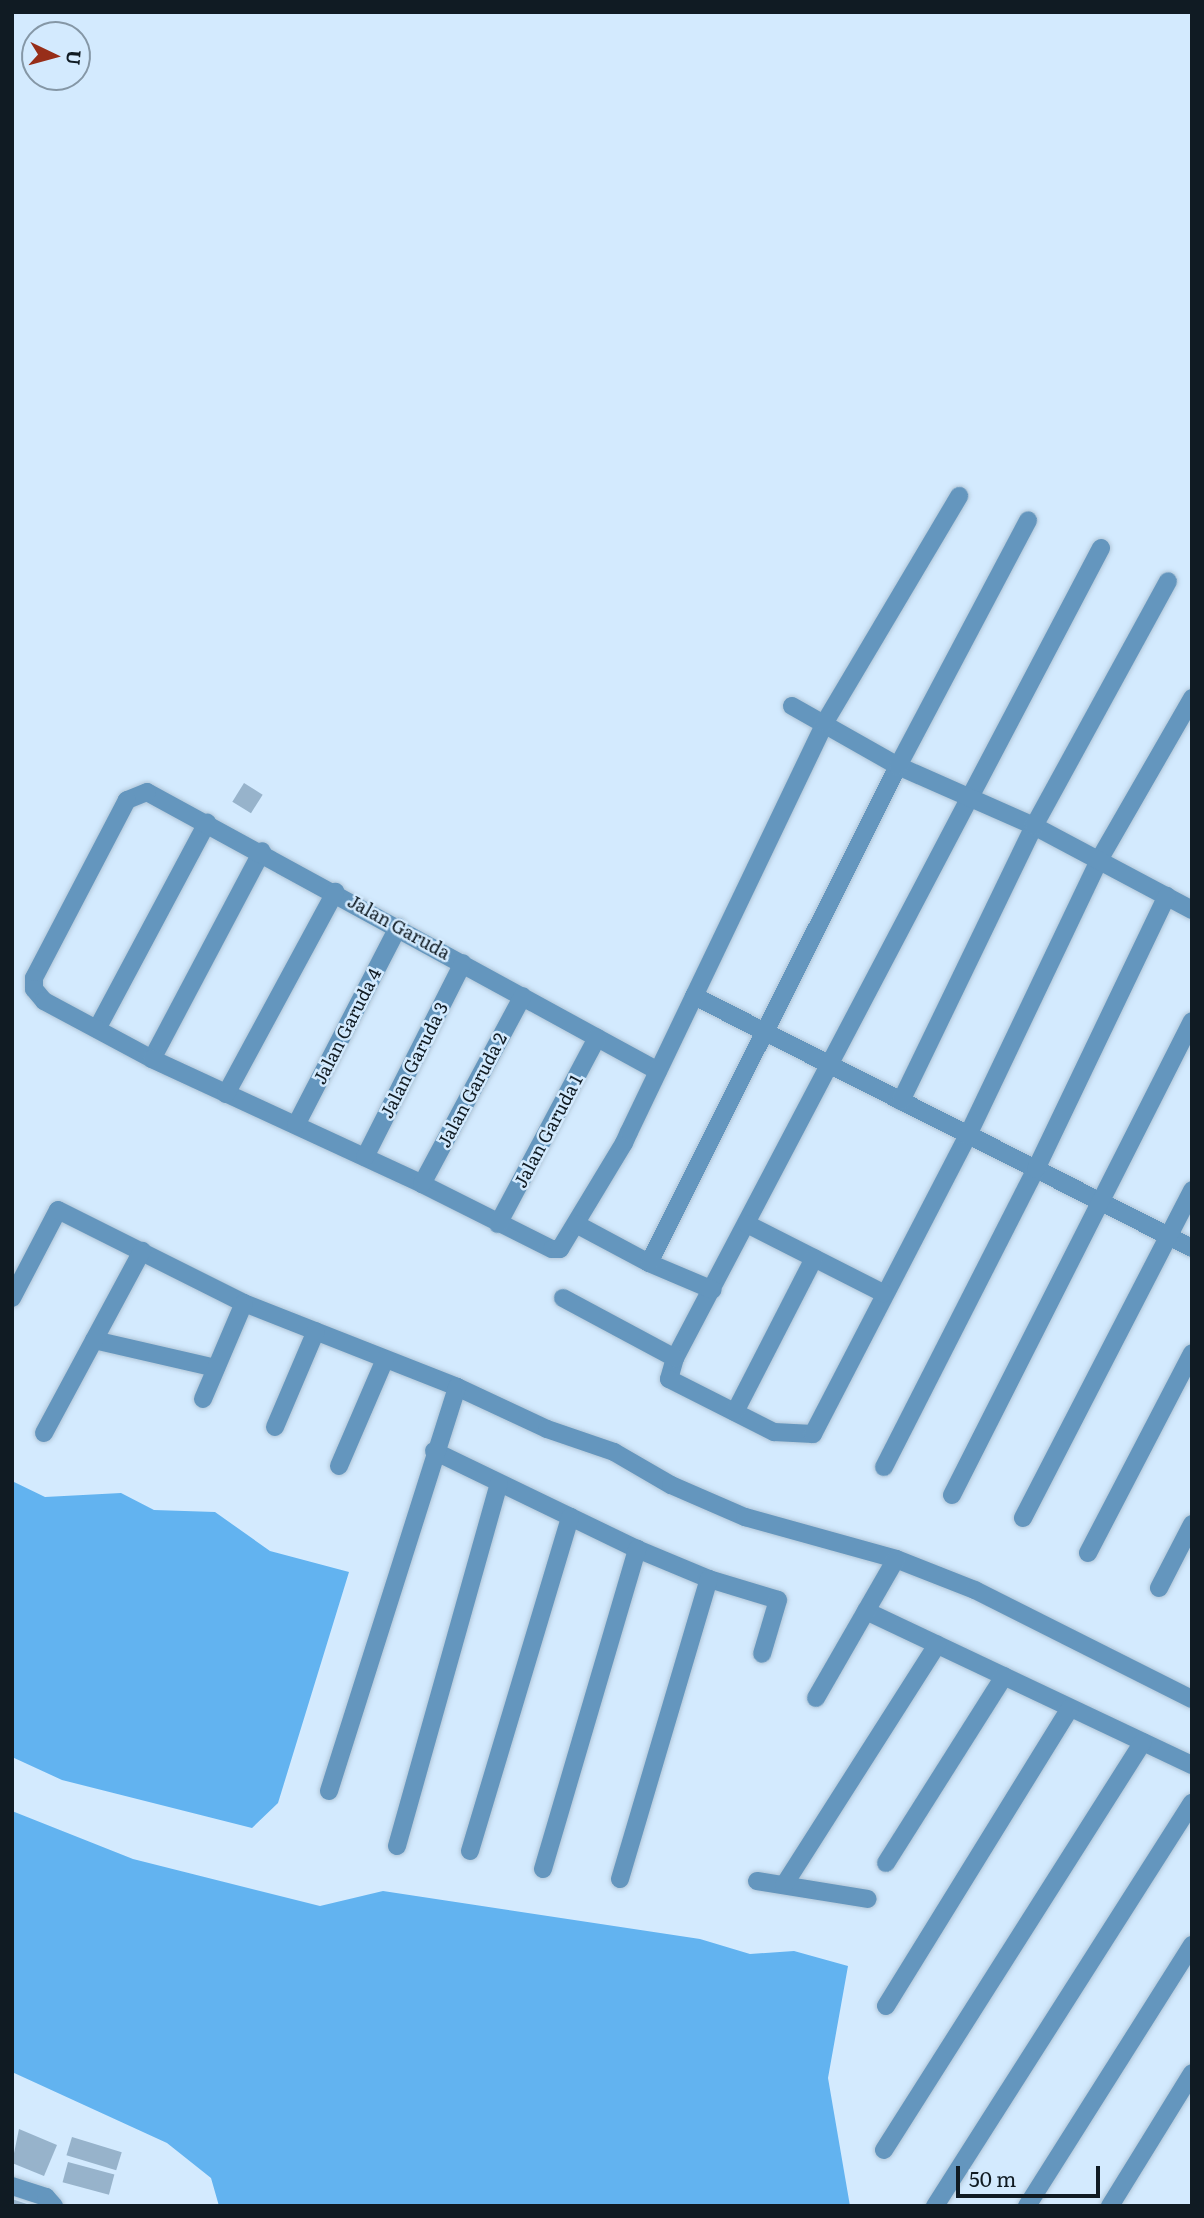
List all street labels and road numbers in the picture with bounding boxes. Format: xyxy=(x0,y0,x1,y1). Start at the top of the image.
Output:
street label: Jalan Garuda xyxy=(344,890,454,964)
street label: Jalan Garuda 4 xyxy=(308,964,386,1088)
street label: Jalan Garuda 3 xyxy=(376,998,452,1122)
street label: Jalan Garuda 2 xyxy=(433,1029,511,1151)
street label: Jalan Garuda 1 xyxy=(509,1071,587,1191)

